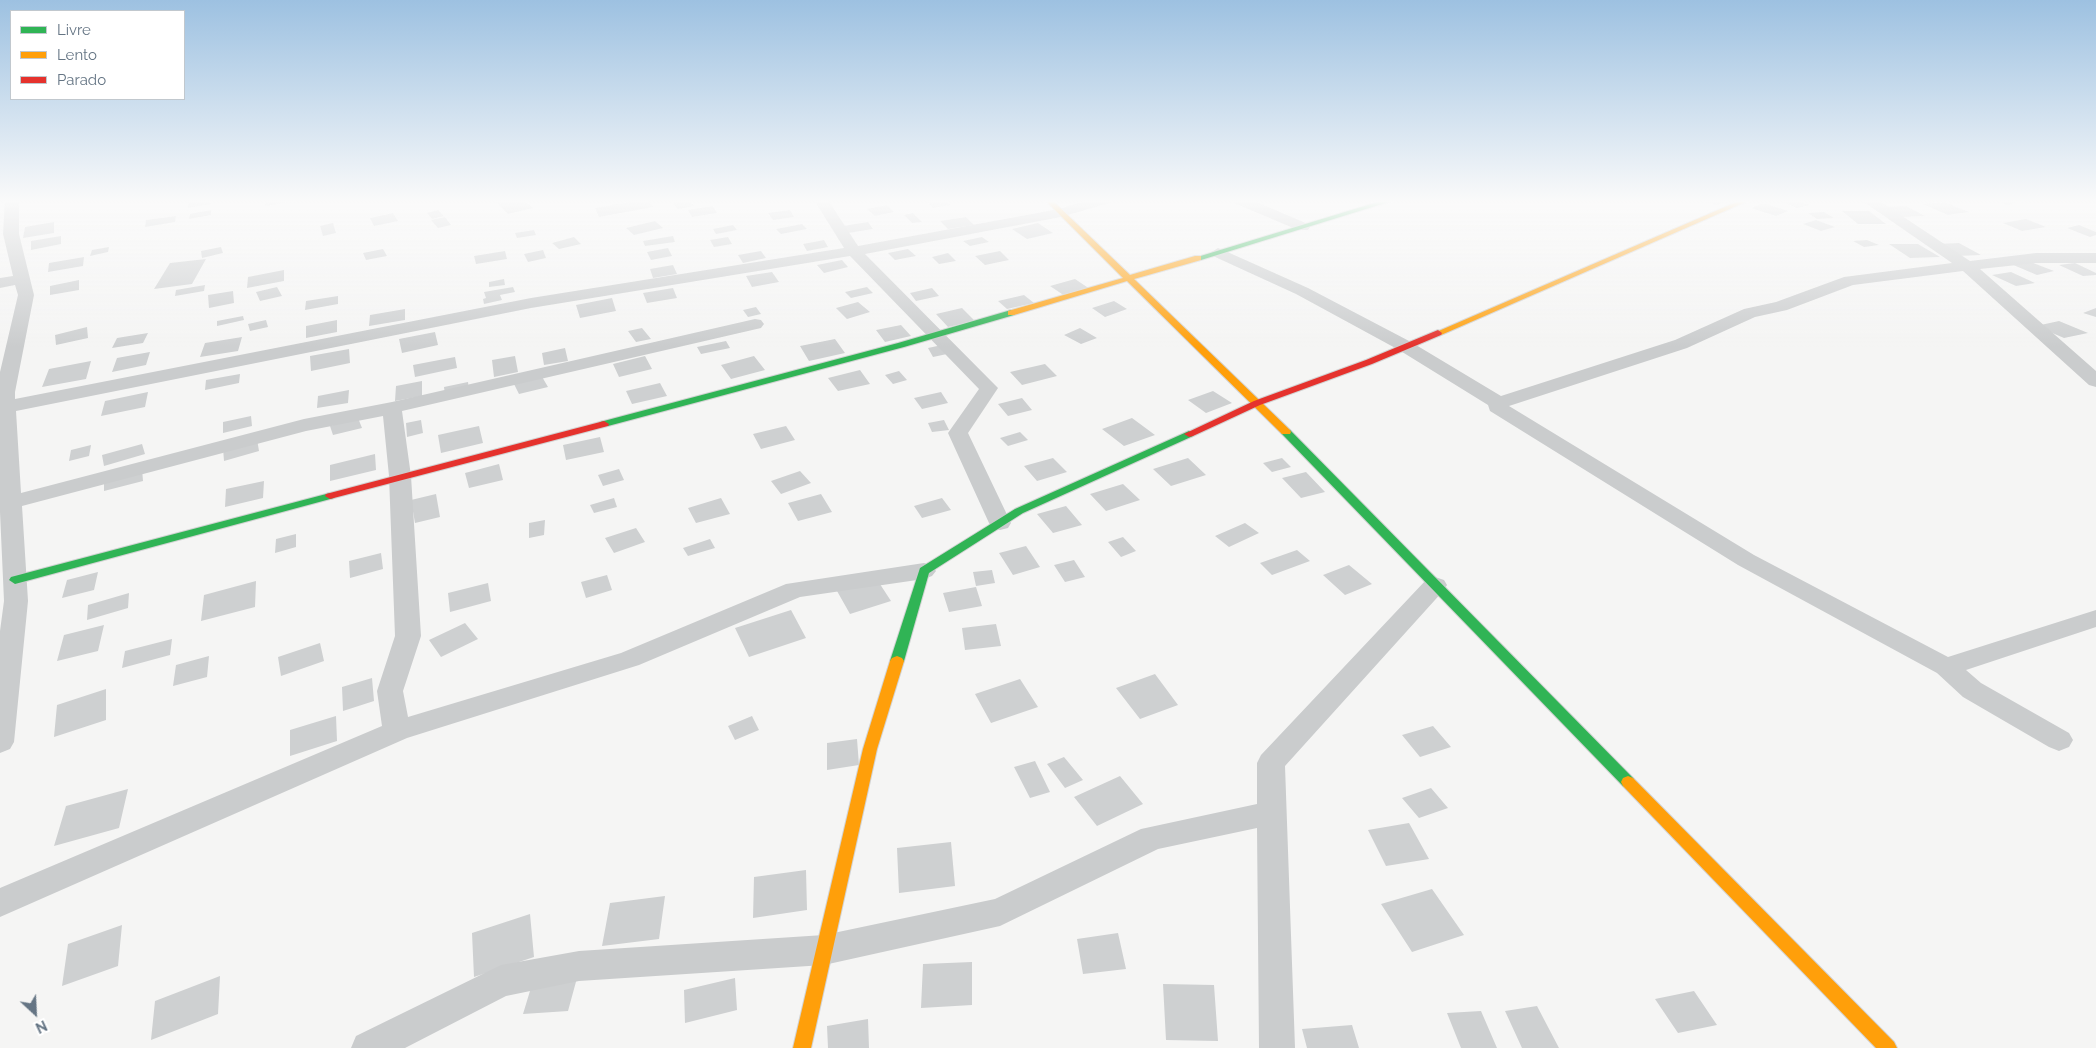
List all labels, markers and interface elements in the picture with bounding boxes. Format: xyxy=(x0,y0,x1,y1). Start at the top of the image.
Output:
legend xyxy=(10,10,185,100)
text: Livre xyxy=(57,21,91,39)
text: Lento xyxy=(57,46,97,64)
text: Parado xyxy=(57,71,106,89)
north arrow xyxy=(10,988,60,1038)
text: N xyxy=(33,1017,50,1036)

